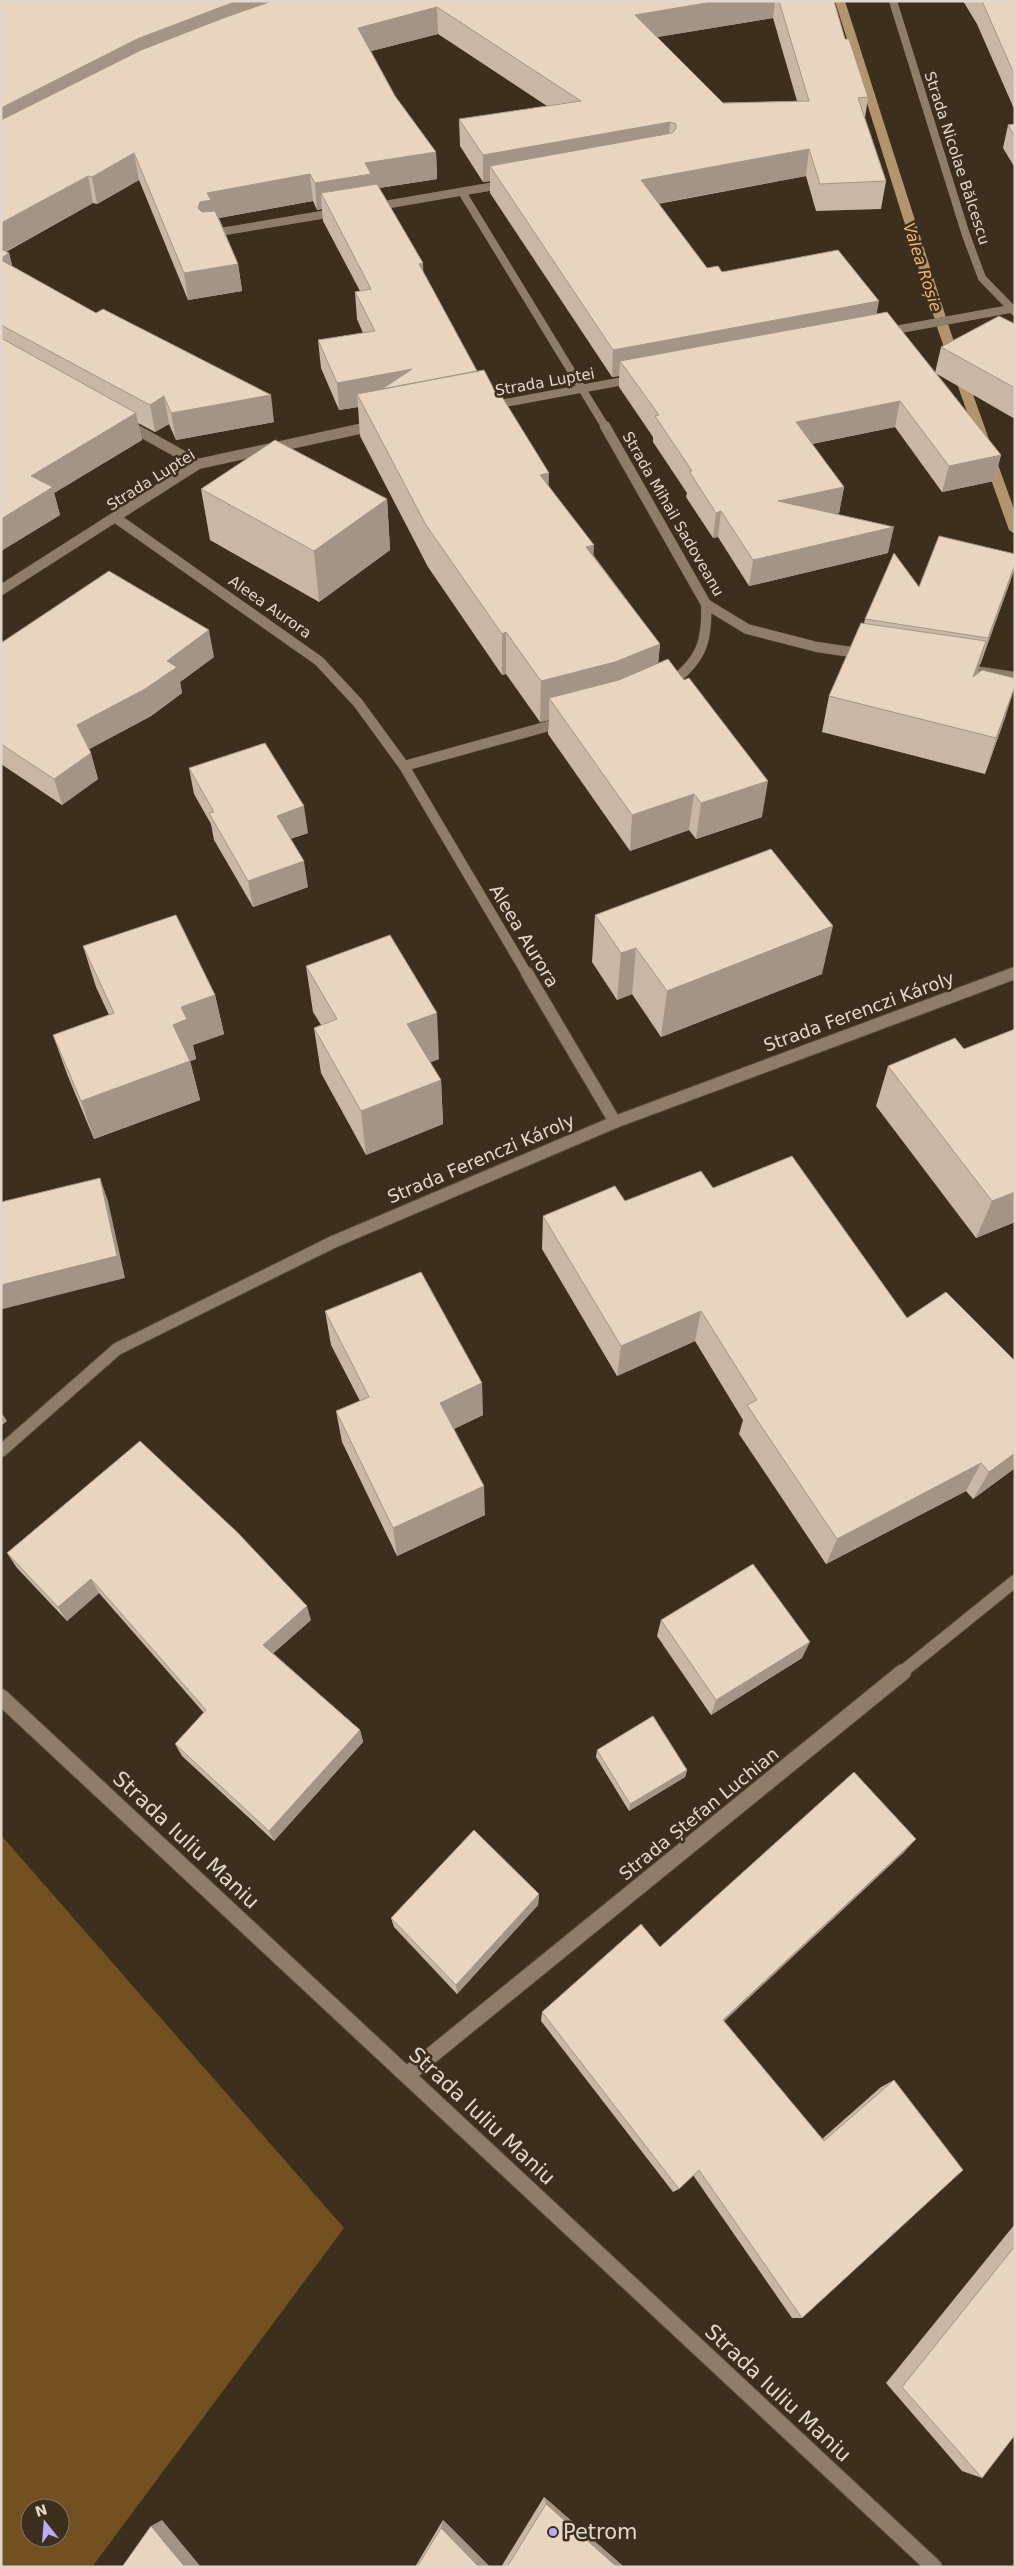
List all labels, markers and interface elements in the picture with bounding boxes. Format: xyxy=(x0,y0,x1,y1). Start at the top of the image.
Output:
street label: Strada Nicolae Bălcescu xyxy=(920,69,994,247)
water label: Valea Roșie xyxy=(899,220,946,314)
street label: Strada Luptei xyxy=(494,364,596,400)
street label: Strada Mihail Sadoveanu xyxy=(618,429,728,599)
street label: Strada Luptei xyxy=(104,446,198,514)
street label: Aleea Aurora xyxy=(225,572,315,642)
street label: Aleea Aurora xyxy=(485,880,563,991)
street label: Strada Ferenczi Károly xyxy=(761,967,957,1056)
street label: Strada Ferenczi Károly xyxy=(384,1109,578,1208)
street label: Strada Ștefan Luchian xyxy=(615,1743,783,1884)
street label: Strada Iuliu Maniu xyxy=(108,1766,264,1914)
street label: Strada Iuliu Maniu xyxy=(404,2042,560,2190)
street label: Strada Iuliu Maniu xyxy=(700,2319,856,2467)
north arrow xyxy=(20,2498,70,2548)
text: N xyxy=(33,2501,49,2520)
place label: Petrom xyxy=(563,2520,638,2544)
marker: Petrom xyxy=(547,2526,559,2538)

